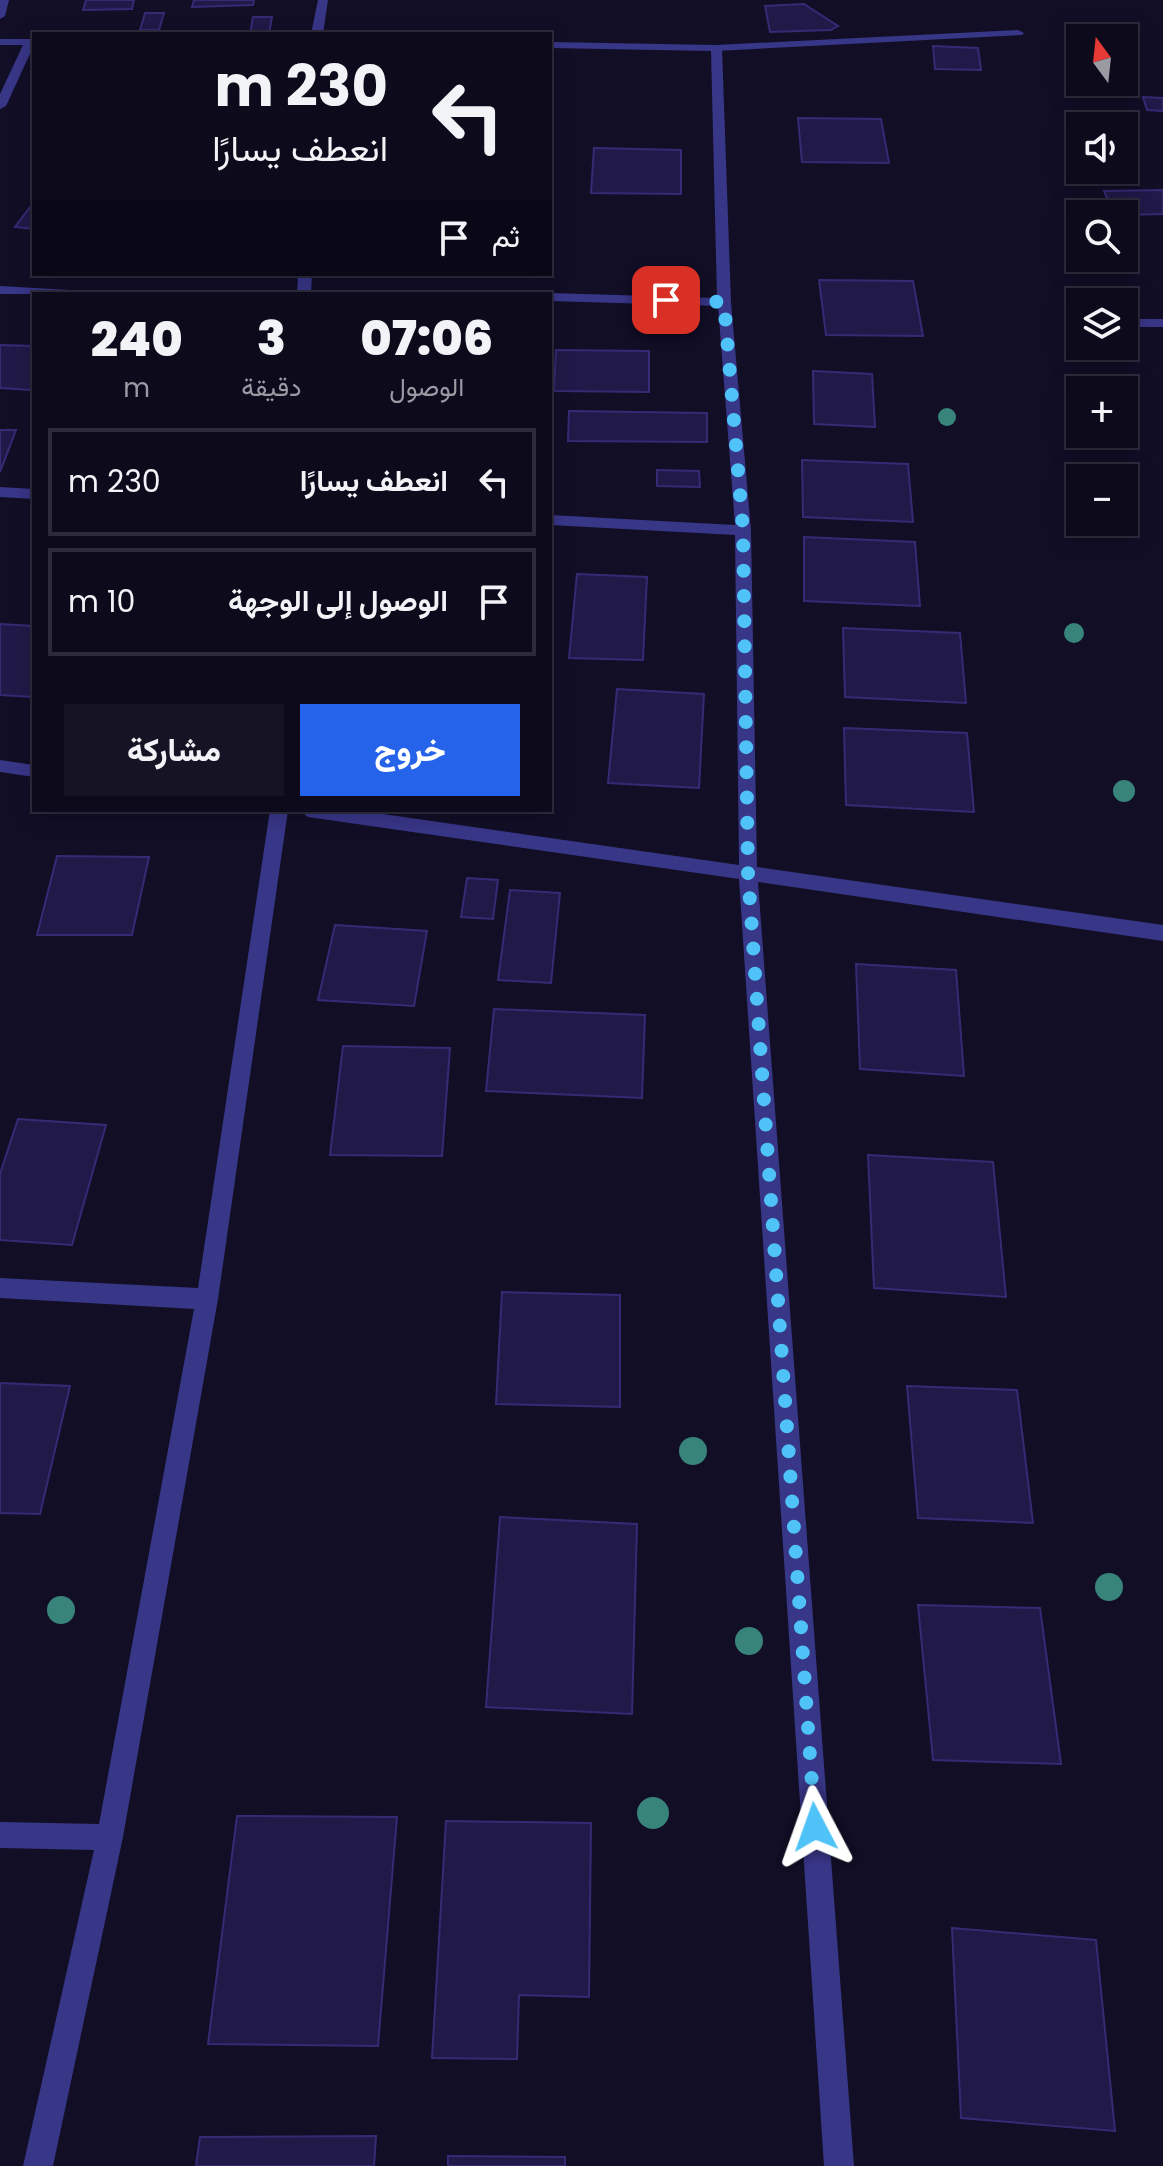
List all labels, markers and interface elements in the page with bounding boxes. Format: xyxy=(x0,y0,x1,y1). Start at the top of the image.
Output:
north arrow xyxy=(1066,24,1138,96)
map controls xyxy=(1066,24,1138,536)
text: 230 m xyxy=(214,47,388,126)
icon: left xyxy=(416,64,520,168)
button: sound xyxy=(1066,112,1138,184)
text: انعطف يسارًا xyxy=(212,123,388,174)
button: search xyxy=(1066,200,1138,272)
text: ثم xyxy=(492,215,520,258)
icon: arrive xyxy=(432,216,476,260)
pin xyxy=(632,266,700,334)
icon: arrive xyxy=(644,278,688,322)
button: layers xyxy=(1066,288,1138,360)
text: 3 xyxy=(257,305,286,372)
text: 07:06 xyxy=(360,305,493,372)
text: 240 xyxy=(91,306,183,373)
text: دقيقة xyxy=(241,369,302,405)
text: الوصول xyxy=(389,369,464,405)
text: m xyxy=(123,370,150,406)
button: + xyxy=(1066,376,1138,448)
text: انعطف يسارًا xyxy=(300,459,448,502)
text: 230 m xyxy=(68,460,161,503)
icon: left xyxy=(472,460,516,504)
button: − xyxy=(1066,464,1138,536)
text: الوصول إلى الوجهة xyxy=(228,579,448,622)
text: 10 m xyxy=(68,580,135,623)
icon: arrive xyxy=(472,580,516,624)
button: مشاركة xyxy=(64,704,284,796)
button: خروج xyxy=(300,704,520,796)
position arrow xyxy=(773,1785,857,1869)

